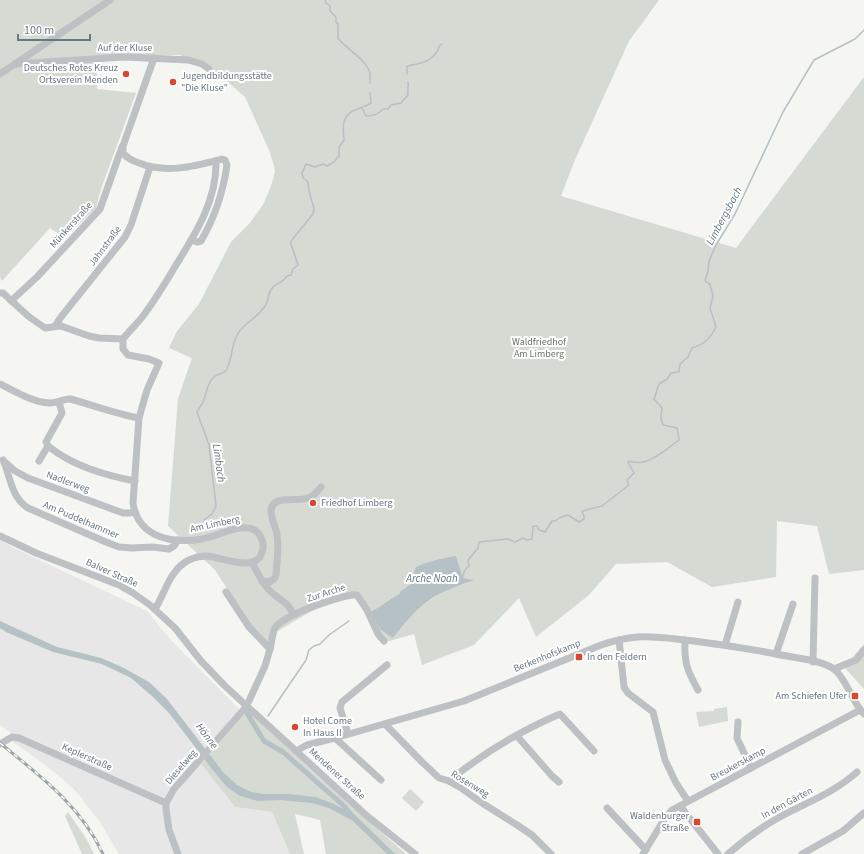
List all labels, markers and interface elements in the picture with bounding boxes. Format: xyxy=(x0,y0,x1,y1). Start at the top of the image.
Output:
scale bar xyxy=(18,16,90,42)
text: 100 m xyxy=(24,22,54,39)
street label: Auf der Kluse xyxy=(98,41,152,55)
place label: Deutsches Rotes Kreuz Ortsverein Menden xyxy=(24,61,118,87)
marker: Deutsches Rotes Kreuz Ortsverein Menden xyxy=(121,69,131,79)
place label: Jugendbildungsstätte "Die Kluse" xyxy=(181,69,272,95)
marker: Jugendbildungsstätte "Die Kluse" xyxy=(168,77,178,87)
water label: Limbergsbach xyxy=(702,184,746,248)
street label: Münkerstraße xyxy=(46,199,96,251)
street label: Jahnstraße xyxy=(85,223,125,269)
park label: Waldfriedhof Am Limberg xyxy=(512,335,567,361)
water label: Limbach xyxy=(209,443,229,484)
street label: Nadlerweg xyxy=(44,468,92,496)
place label: Friedhof Limberg xyxy=(321,496,392,510)
street label: Am Puddelhammer xyxy=(41,498,121,542)
marker: Friedhof Limberg xyxy=(308,498,318,508)
street label: Am Limberg xyxy=(189,512,241,536)
street label: Balver Straße xyxy=(84,555,140,591)
water label: Arche Noah xyxy=(405,571,458,586)
street label: Zur Arche xyxy=(305,580,347,606)
street label: Berkenhofskamp xyxy=(511,636,583,676)
place label: In den Feldern xyxy=(587,650,647,664)
marker: In den Feldern xyxy=(574,652,584,662)
place label: Am Schiefen Ufer xyxy=(776,689,848,703)
marker: Am Schiefen Ufer xyxy=(850,691,860,701)
place label: Hotel Come In Haus II xyxy=(303,714,352,740)
water label: Hönne xyxy=(192,720,222,752)
marker: Hotel Come In Haus II xyxy=(290,722,300,732)
street label: Keplerstraße xyxy=(60,740,114,774)
street label: Breukerskamp xyxy=(708,743,768,784)
street label: Mendener Straße xyxy=(306,745,368,803)
street label: Dieselweg xyxy=(162,746,200,788)
street label: Rosenweg xyxy=(448,767,492,801)
street label: In den Gärten xyxy=(759,784,815,822)
place label: Waldenburger Straße xyxy=(630,809,690,835)
marker: Waldenburger Straße xyxy=(692,817,702,827)

